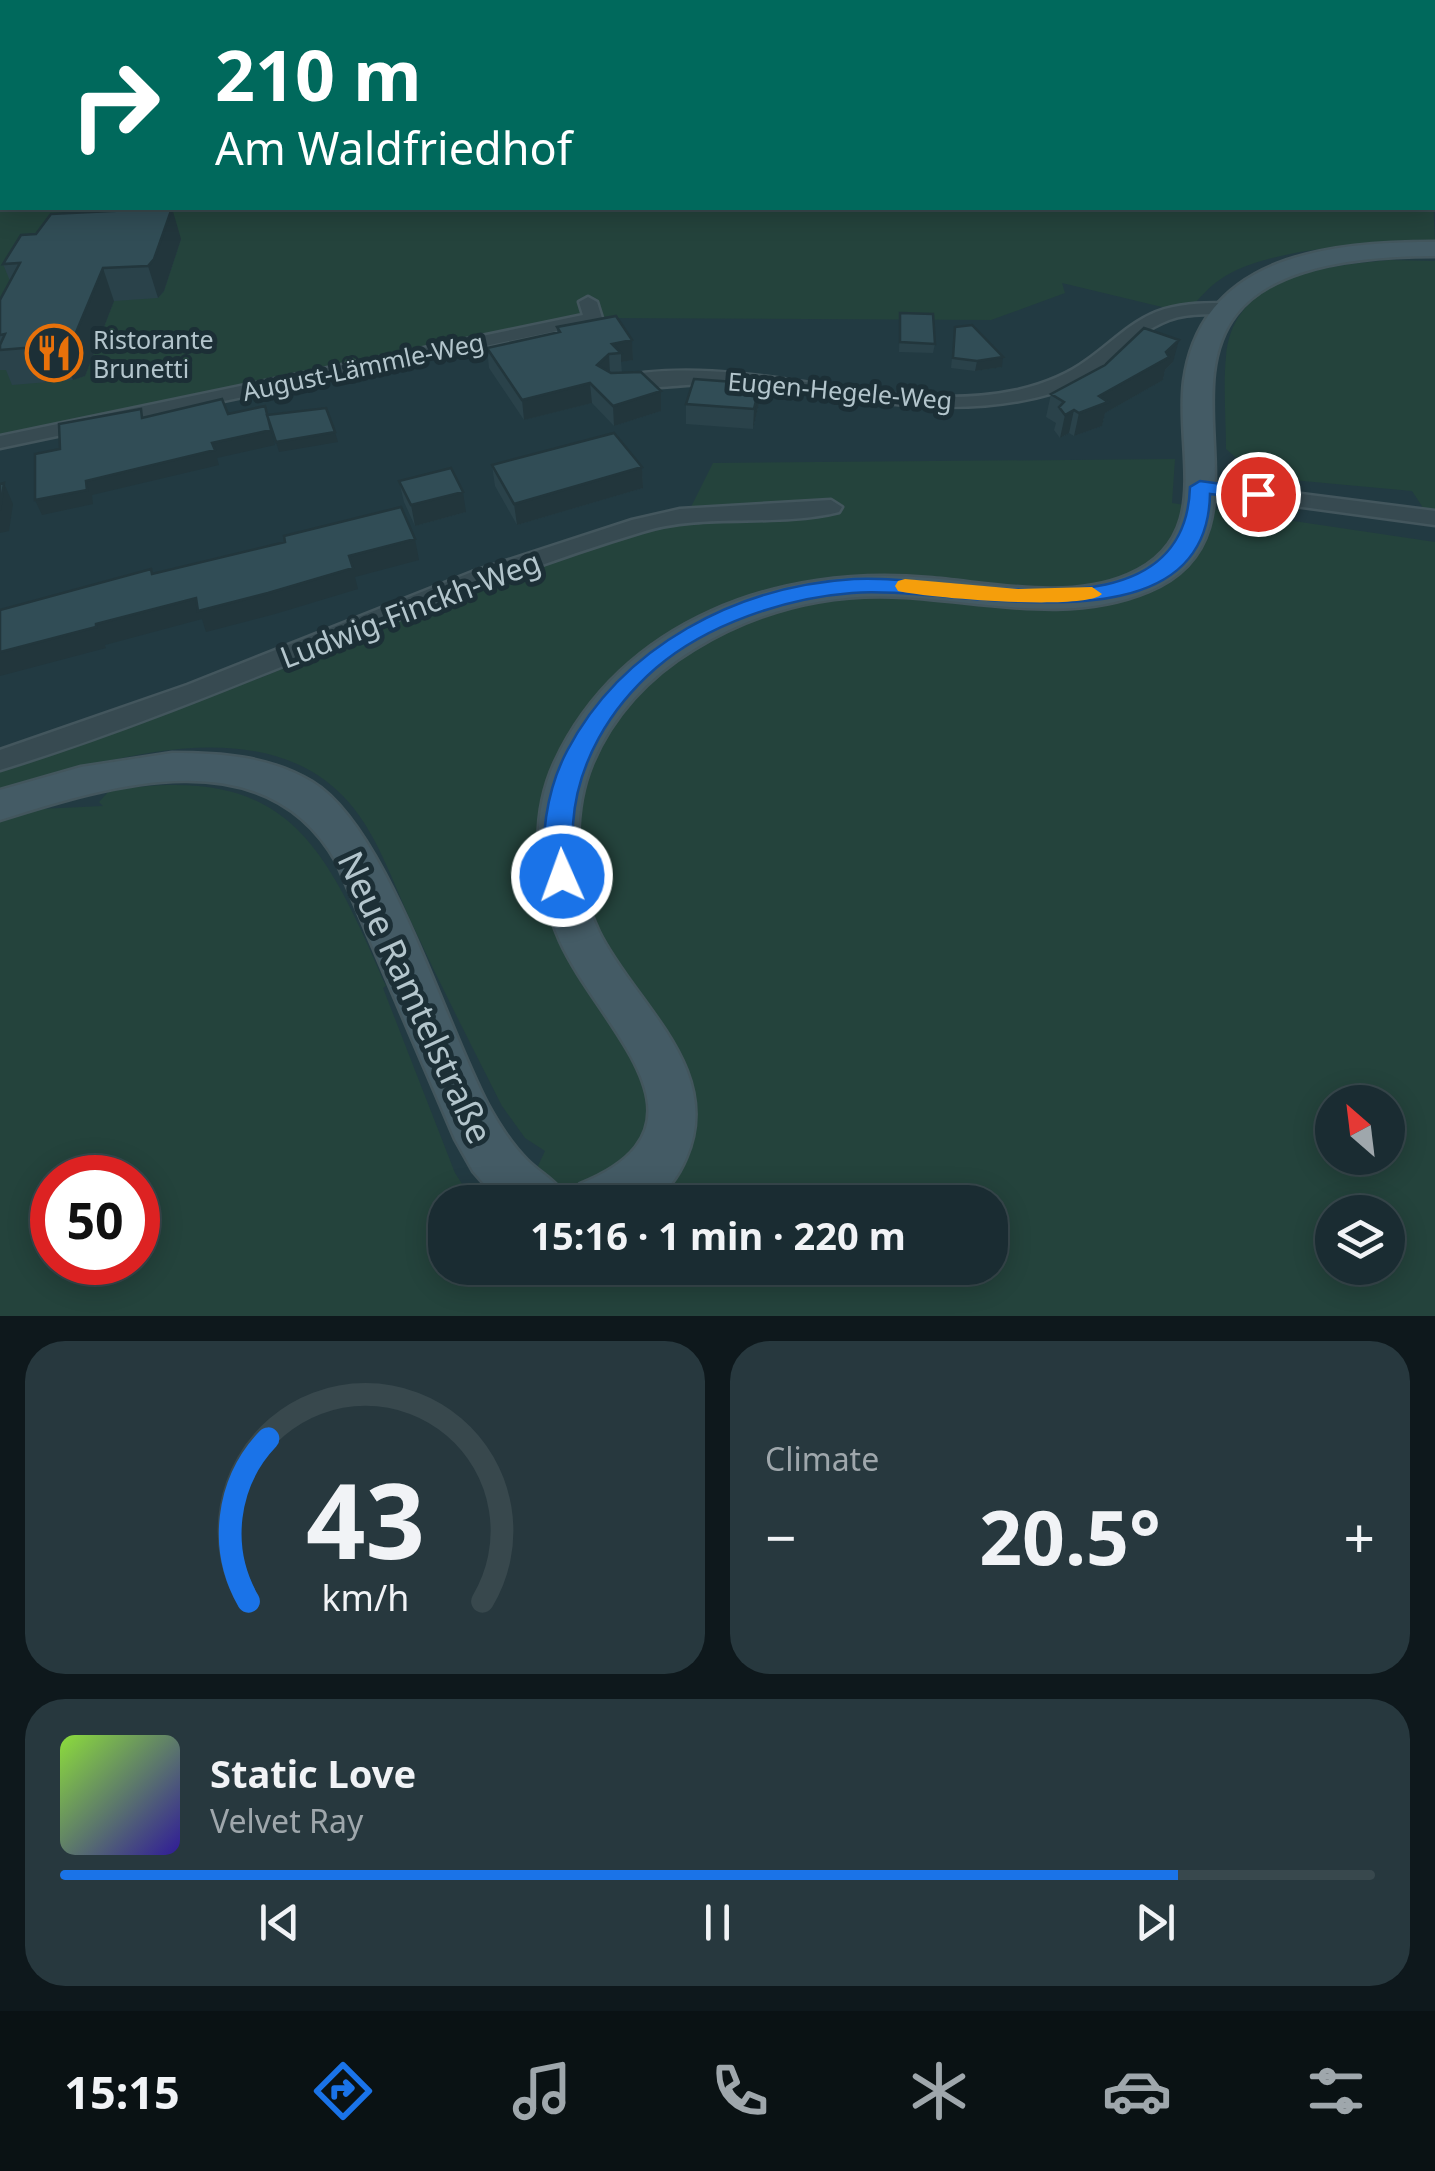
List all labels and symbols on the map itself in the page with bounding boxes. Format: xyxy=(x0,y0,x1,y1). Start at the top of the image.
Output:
place label: Ristorante Brunetti xyxy=(93,322,214,385)
restaurant icon: Ristorante Brunetti xyxy=(24,323,84,383)
street label: August-Lämmle-Weg xyxy=(239,324,487,408)
street label: Eugen-Hegele-Weg xyxy=(726,363,954,417)
pin xyxy=(1216,452,1301,537)
street label: Ludwig-Finckh-Weg xyxy=(274,541,546,677)
position arrow xyxy=(510,824,614,928)
street label: Neue Ramtelstraße xyxy=(328,843,504,1151)
north arrow xyxy=(1315,1085,1405,1175)
speed limit sign: 50 xyxy=(30,1155,160,1285)

